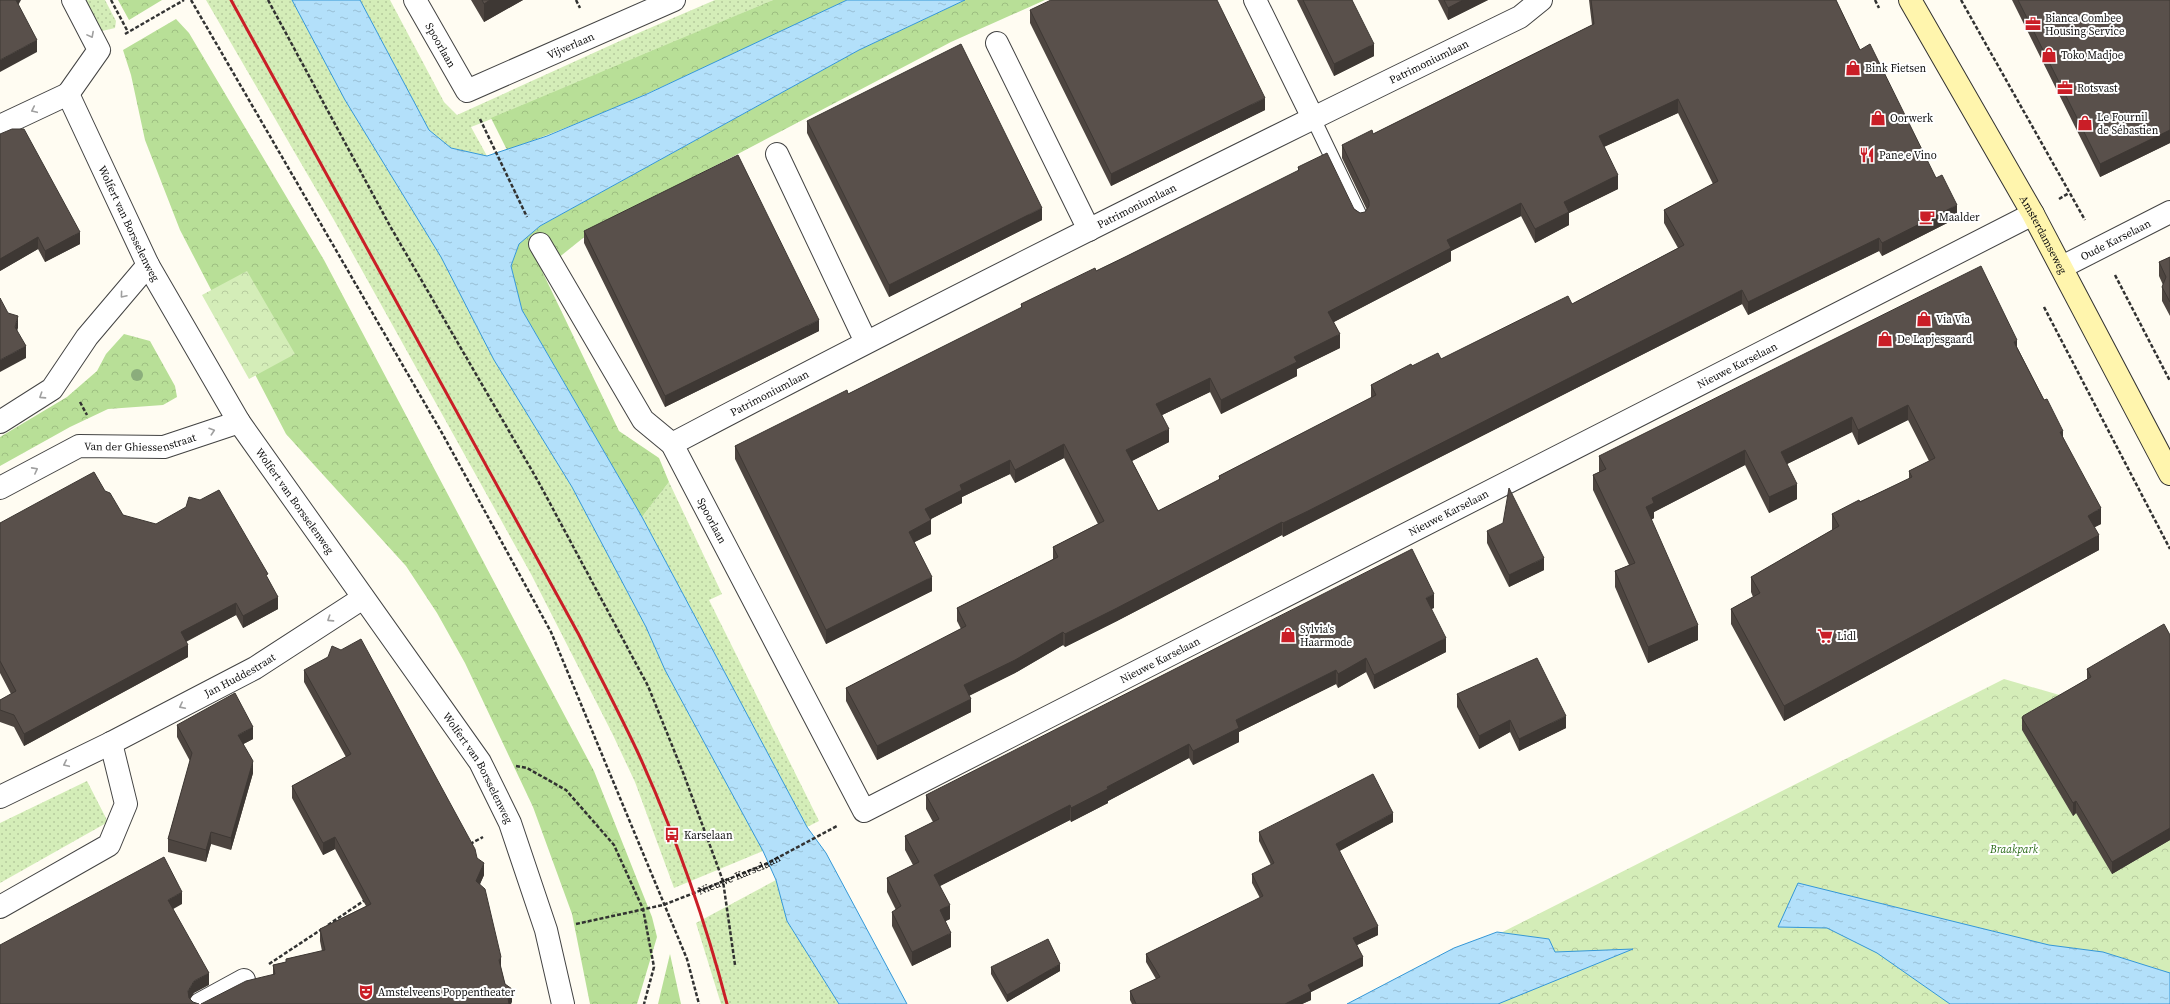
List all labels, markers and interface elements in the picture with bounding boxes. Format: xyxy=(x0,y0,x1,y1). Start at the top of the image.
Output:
place label: Bianca Combee Housing Service xyxy=(2045,11,2125,39)
office icon: Bianca Combee Housing Service xyxy=(2024,15,2042,33)
street label: Spoorlaan xyxy=(422,20,459,71)
street label: Vijverlaan xyxy=(545,29,597,63)
one-way arrow xyxy=(86,30,93,38)
street label: Patrimoniumlaan xyxy=(1387,36,1472,88)
shop icon: Toko Madjoe xyxy=(2040,46,2058,64)
place label: Toko Madjoe xyxy=(2061,48,2124,63)
shop icon: Bink Fietsen xyxy=(1844,59,1862,77)
place label: Bink Fietsen xyxy=(1865,61,1927,76)
office icon: Rotsvast xyxy=(2056,79,2074,97)
place label: Rotsvast xyxy=(2077,81,2118,96)
one-way arrow xyxy=(31,105,38,113)
shop icon: Oorwerk xyxy=(1869,109,1887,127)
place label: Le Fournil de Sébastien xyxy=(2097,110,2159,138)
place label: Oorwerk xyxy=(1890,111,1934,126)
shop icon: Le Fournil de Sébastien xyxy=(2076,114,2094,132)
restaurant icon: Pane e Vino xyxy=(1858,146,1876,164)
place label: Pane e Vino xyxy=(1879,148,1937,163)
street label: Wolfert van Borsselenweg xyxy=(94,163,163,285)
street label: Patrimoniumlaan xyxy=(1094,180,1179,232)
street label: Amsterdamseweg xyxy=(2016,193,2070,277)
cafe icon: Maalder xyxy=(1918,208,1936,226)
place label: Maalder xyxy=(1939,210,1980,225)
street label: Oude Karselaan xyxy=(2078,216,2154,264)
one-way arrow xyxy=(120,290,127,298)
shop icon: Via Via xyxy=(1915,310,1933,328)
place label: Via Via xyxy=(1936,312,1971,327)
shop icon: De Lapjesgaard xyxy=(1876,330,1894,348)
place label: De Lapjesgaard xyxy=(1897,332,1973,347)
street label: Nieuwe Karselaan xyxy=(1695,339,1780,392)
street label: Patrimoniumlaan xyxy=(728,366,812,420)
one-way arrow xyxy=(39,391,46,398)
one-way arrow xyxy=(208,427,215,435)
street label: Van der Ghiessenstraat xyxy=(84,430,198,455)
street label: Wolfert van Borsselenweg xyxy=(252,445,338,558)
one-way arrow xyxy=(30,467,38,475)
street label: Nieuwe Karselaan xyxy=(1406,486,1492,540)
street label: Spoorlaan xyxy=(693,495,730,547)
one-way arrow xyxy=(327,614,334,622)
place label: Sylvia's Haarmode xyxy=(1300,622,1352,650)
shop icon: Sylvia's Haarmode xyxy=(1279,626,1297,644)
supermarket icon: Lidl xyxy=(1816,627,1834,645)
place label: Lidl xyxy=(1837,629,1856,644)
street label: Nieuwe Karselaan xyxy=(1117,633,1203,687)
street label: Jan Huddestraat xyxy=(201,649,279,702)
one-way arrow xyxy=(179,701,186,709)
street label: Wolfert van Borsselenweg xyxy=(439,709,516,826)
one-way arrow xyxy=(63,759,70,767)
bus stop icon: Karselaan xyxy=(663,826,681,844)
place label: Karselaan xyxy=(684,828,733,843)
park label: Braakpark xyxy=(1989,842,2039,857)
street label: Nieuwe Karselaan xyxy=(696,851,783,899)
theatre icon: Amstelveens Poppentheater xyxy=(357,983,375,1001)
place label: Amstelveens Poppentheater xyxy=(378,985,515,1000)

